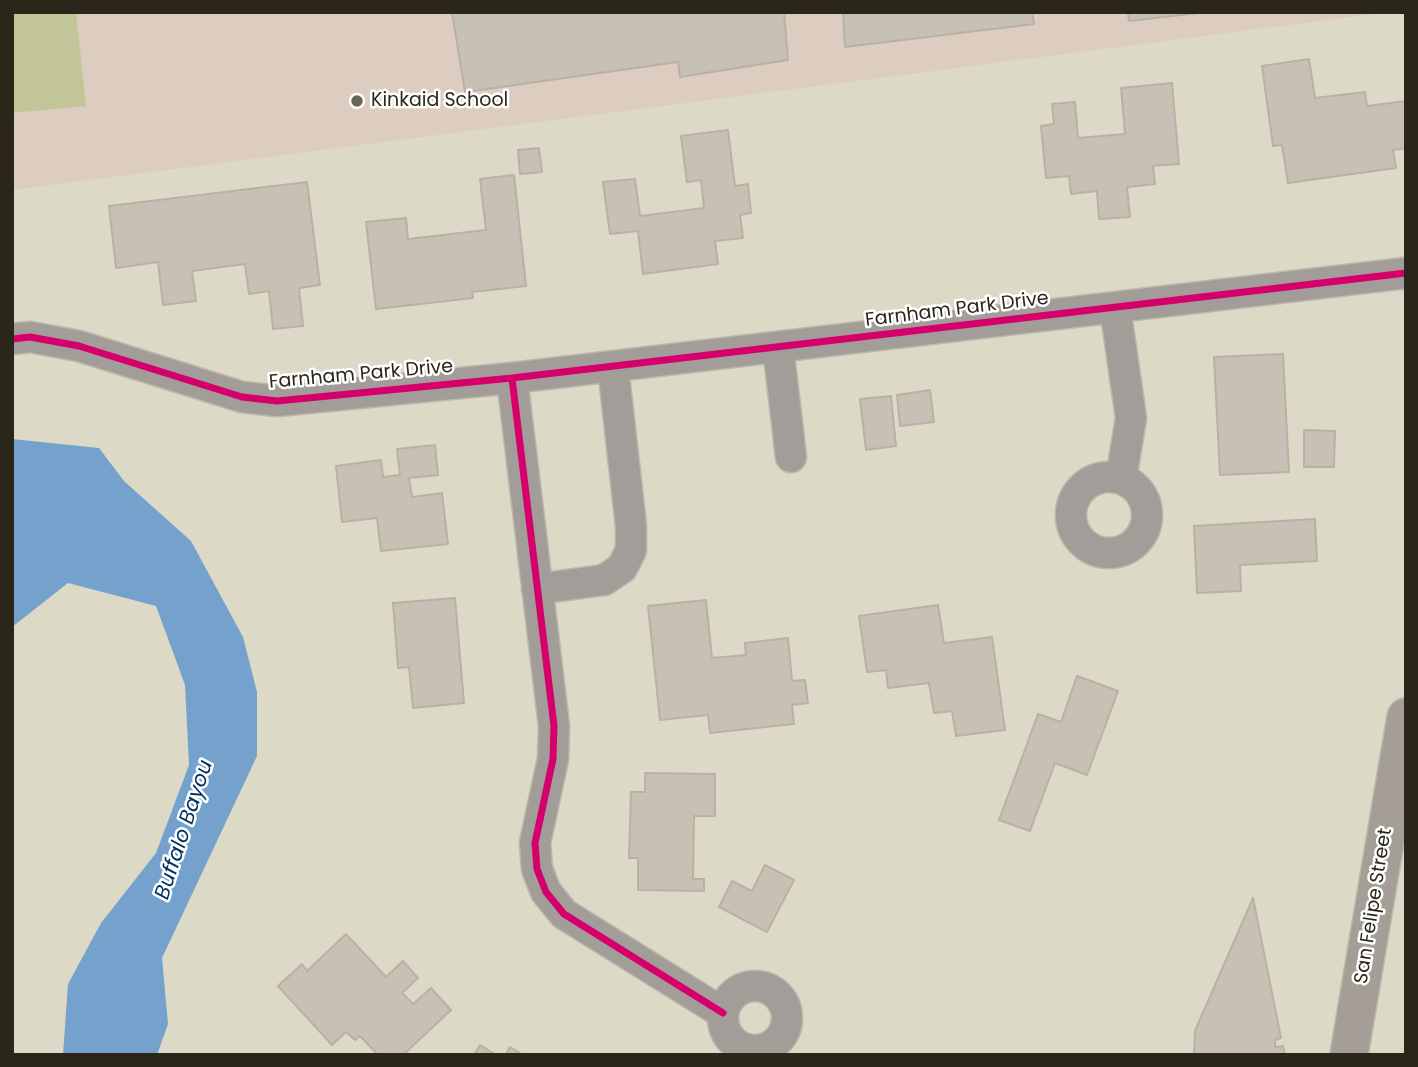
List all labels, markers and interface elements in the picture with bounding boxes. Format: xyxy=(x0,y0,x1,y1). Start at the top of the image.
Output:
place label: Kinkaid School xyxy=(371,90,508,112)
marker: Kinkaid School xyxy=(349,93,365,109)
street label: Farnham Park Drive xyxy=(864,287,1050,333)
street label: Farnham Park Drive xyxy=(268,356,454,394)
water label: Buffalo Bayou xyxy=(151,757,219,903)
street label: San Felipe Street xyxy=(1350,827,1398,985)

